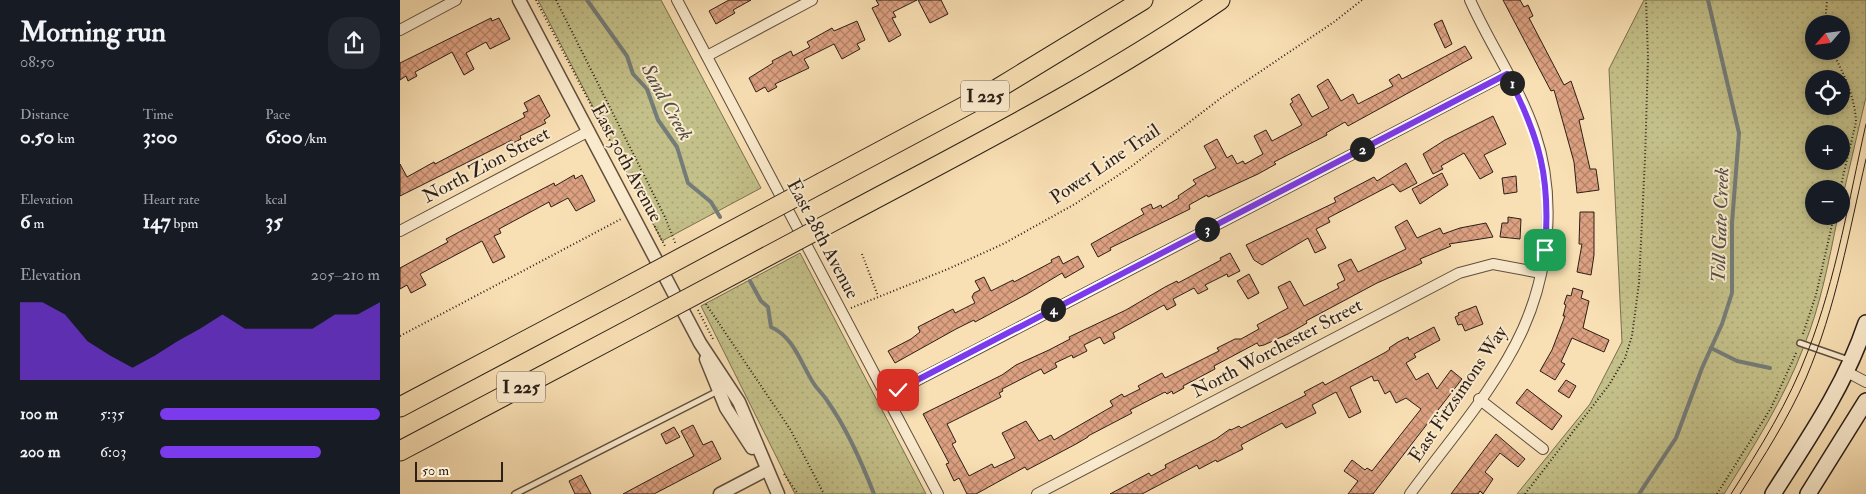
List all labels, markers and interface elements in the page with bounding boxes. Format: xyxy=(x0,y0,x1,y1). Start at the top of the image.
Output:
text: Morning run xyxy=(20,15,166,50)
north arrow xyxy=(1805,15,1850,60)
map controls xyxy=(1805,15,1850,225)
button: share xyxy=(328,17,380,69)
text: 08:50 xyxy=(20,52,55,72)
water label: Sand Creek xyxy=(635,58,698,145)
pin: 1 xyxy=(1500,70,1524,96)
button: locate xyxy=(1805,70,1850,115)
text: 1 xyxy=(1510,75,1515,92)
road number: I 225 xyxy=(961,80,1009,112)
street label: East 30th Avenue xyxy=(586,100,668,226)
text: Distance xyxy=(20,106,69,123)
text: Time xyxy=(143,106,173,123)
text: Pace xyxy=(265,106,290,123)
street label: Power Line Trail xyxy=(1045,118,1165,210)
street label: North Zion Street xyxy=(418,121,554,209)
text: 0.50 xyxy=(20,123,54,150)
text: 3:00 xyxy=(143,123,177,150)
text: 6:00 xyxy=(265,123,303,150)
button: + xyxy=(1805,125,1850,170)
text: km xyxy=(54,130,75,147)
text: /km xyxy=(303,130,327,147)
pin: 2 xyxy=(1350,136,1374,162)
text: 2 xyxy=(1359,141,1366,158)
water label: Toll Gate Creek xyxy=(1705,167,1735,283)
street label: East 28th Avenue xyxy=(781,175,865,303)
button: − xyxy=(1805,180,1850,225)
text: Elevation xyxy=(20,191,73,208)
text: Heart rate xyxy=(143,191,200,208)
text: kcal xyxy=(265,191,287,208)
text: 6 xyxy=(20,208,31,235)
text: 147 xyxy=(143,208,171,235)
text: 35 xyxy=(265,208,283,235)
text: m xyxy=(31,215,44,232)
text: bpm xyxy=(171,215,198,232)
pin: 3 xyxy=(1194,216,1220,242)
text: 3 xyxy=(1205,221,1210,238)
pin xyxy=(1524,229,1566,271)
icon: arrive xyxy=(1531,236,1559,264)
text: Elevation xyxy=(20,265,81,285)
text: 205–210 m xyxy=(311,265,380,285)
street label: North Worchester Street xyxy=(1188,293,1366,403)
pin: 4 xyxy=(1040,296,1066,322)
text: 4 xyxy=(1050,301,1057,318)
street label: East Fitzsimons Way xyxy=(1403,321,1513,467)
pin xyxy=(877,369,919,411)
road number: I 225 xyxy=(497,372,545,402)
icon: check xyxy=(884,376,912,404)
text: 100 m xyxy=(20,404,58,424)
text: 5:35 xyxy=(100,404,124,424)
text: 200 m xyxy=(20,442,60,462)
text: 6:03 xyxy=(100,442,126,462)
scale bar xyxy=(415,459,502,482)
text: 50 m xyxy=(422,462,449,479)

